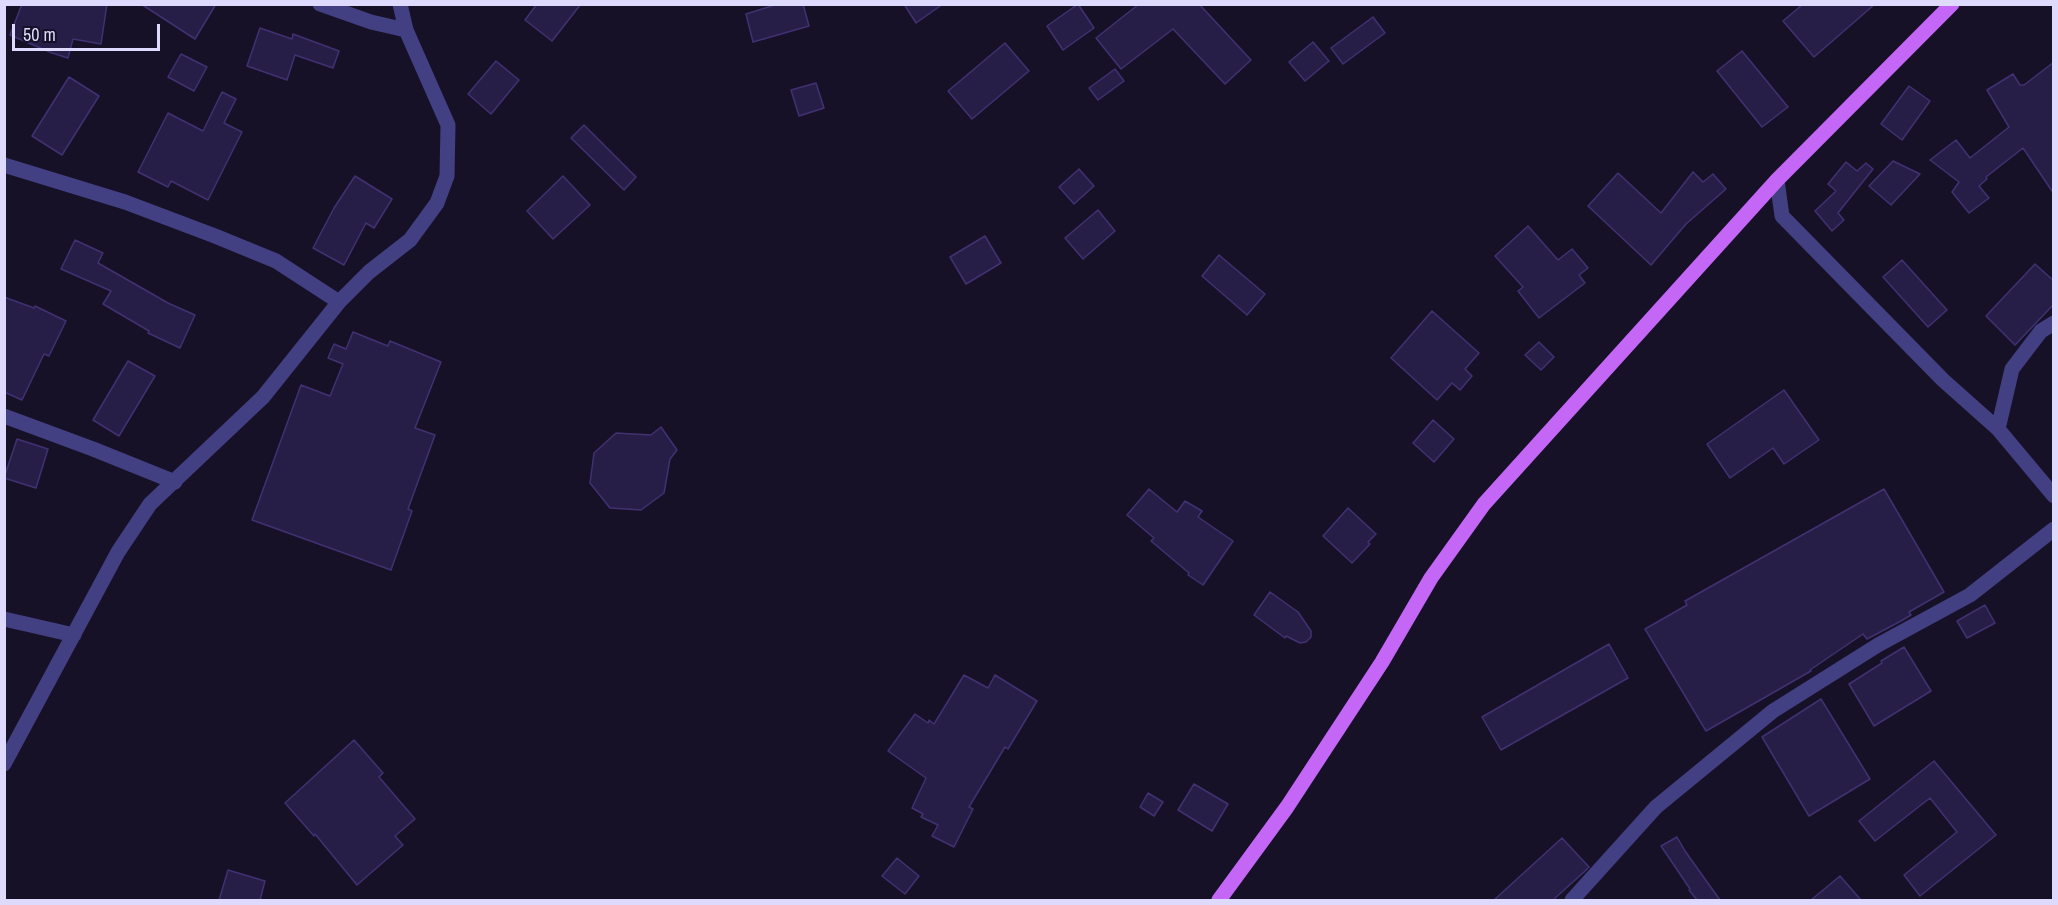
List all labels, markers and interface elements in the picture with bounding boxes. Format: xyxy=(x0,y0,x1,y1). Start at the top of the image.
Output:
scale bar xyxy=(15,12,164,50)
text: 50 m xyxy=(23,22,56,47)

